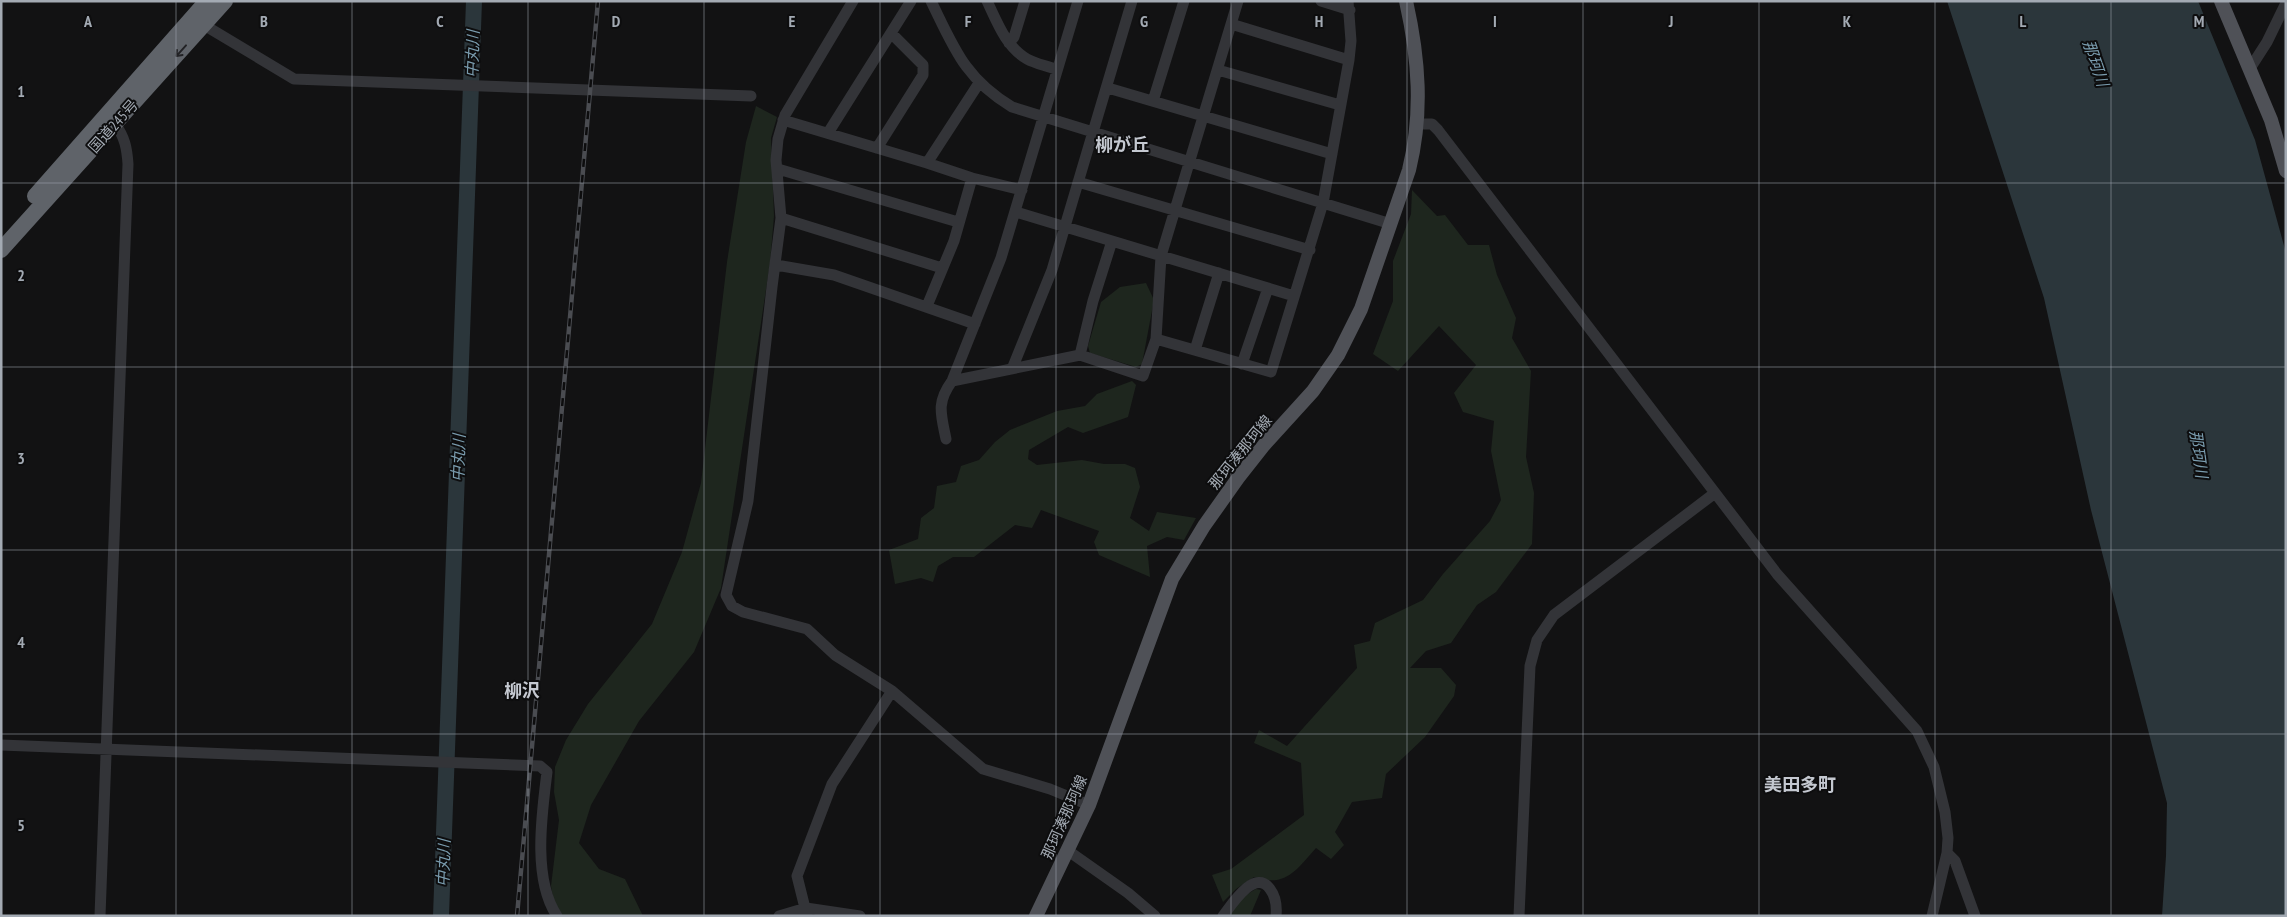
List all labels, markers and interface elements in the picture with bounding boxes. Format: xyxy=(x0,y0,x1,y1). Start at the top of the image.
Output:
text: A xyxy=(83,11,93,31)
text: B xyxy=(260,11,268,31)
text: C xyxy=(436,11,444,31)
text: D xyxy=(612,11,621,31)
text: E xyxy=(789,11,796,31)
text: F xyxy=(965,11,972,31)
text: G xyxy=(1140,11,1148,31)
text: H xyxy=(1315,11,1323,31)
text: I xyxy=(1493,11,1497,31)
text: J xyxy=(1668,11,1673,31)
text: K xyxy=(1843,11,1852,31)
text: L xyxy=(2020,11,2027,31)
text: M xyxy=(2194,11,2204,31)
water label: 中丸川 xyxy=(461,28,483,78)
water label: 那珂川 xyxy=(2079,37,2114,91)
one-way arrow xyxy=(175,44,186,57)
text: 1 xyxy=(17,81,25,101)
street label: 国道245号 xyxy=(84,95,142,157)
district label: 柳が丘 xyxy=(1095,133,1149,156)
text: 2 xyxy=(17,265,25,285)
street label: 那珂湊那珂線 xyxy=(1204,411,1276,493)
water label: 那珂川 xyxy=(2186,429,2213,481)
water label: 中丸川 xyxy=(447,432,469,482)
text: 3 xyxy=(17,448,25,468)
text: 4 xyxy=(17,632,25,652)
district label: 柳沢 xyxy=(504,679,540,702)
street label: 那珂湊那珂線 xyxy=(1037,772,1091,862)
district label: 美田多町 xyxy=(1764,773,1836,796)
text: 5 xyxy=(17,815,25,835)
water label: 中丸川 xyxy=(432,837,454,887)

